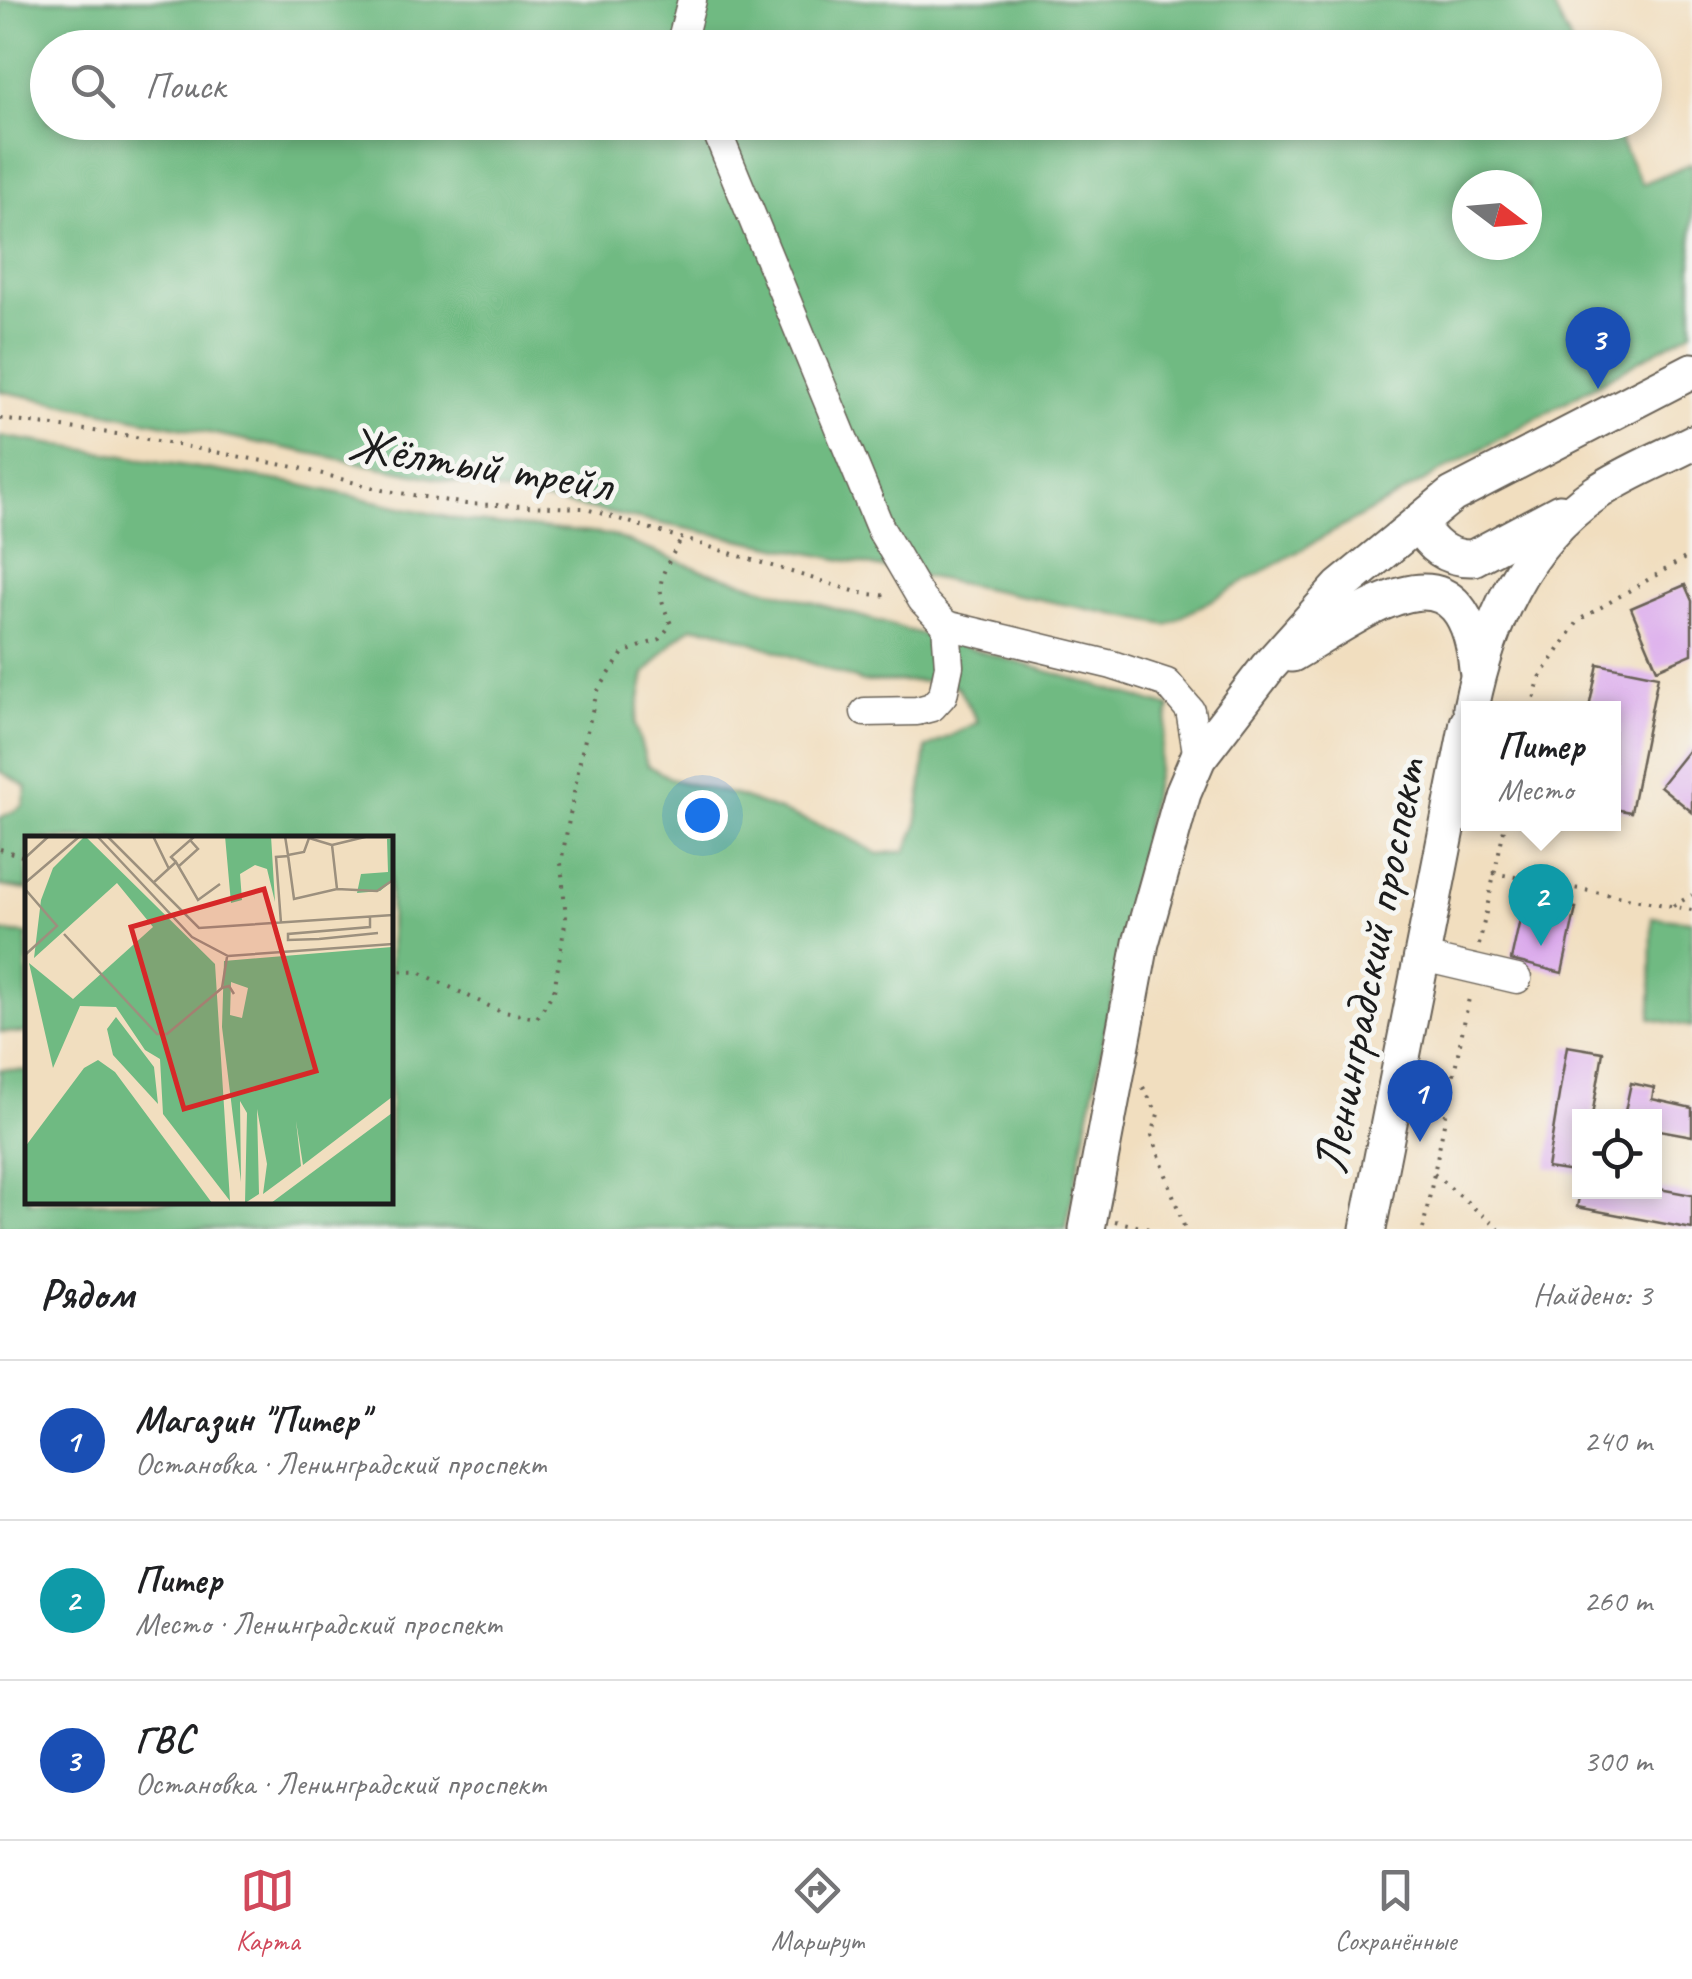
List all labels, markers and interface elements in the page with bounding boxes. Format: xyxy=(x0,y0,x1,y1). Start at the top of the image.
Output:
search box xyxy=(30,30,1662,140)
icon: search xyxy=(65,58,120,113)
text: Поиск xyxy=(145,62,225,109)
north arrow xyxy=(1452,170,1542,260)
pin: 3 xyxy=(1566,306,1630,389)
street label: Жёлтый трейл xyxy=(344,412,619,516)
popup xyxy=(1461,701,1621,831)
text: Питер xyxy=(1497,722,1585,769)
street label: Ленинградский проспект xyxy=(1298,751,1441,1179)
text: Место xyxy=(1497,769,1573,810)
your location xyxy=(677,790,728,841)
inset map xyxy=(25,836,392,1204)
pin: 2 xyxy=(1508,864,1574,946)
pin: 1 xyxy=(1388,1060,1452,1142)
map controls xyxy=(1572,1109,1662,1199)
button: locate xyxy=(1572,1109,1662,1199)
text: Рядом xyxy=(40,1268,134,1321)
text: Найдено: 3 xyxy=(1533,1274,1652,1315)
text: Магазин "Питер" xyxy=(135,1396,368,1443)
text: 1 xyxy=(65,1420,80,1461)
text: 240 m xyxy=(1583,1420,1652,1461)
text: Остановка · Ленинградский проспект xyxy=(135,1443,546,1484)
text: Питер xyxy=(135,1556,222,1603)
text: 2 xyxy=(65,1580,80,1621)
text: 260 m xyxy=(1583,1580,1652,1621)
text: Место · Ленинградский проспект xyxy=(135,1603,502,1644)
text: ГВС xyxy=(135,1716,194,1763)
text: 3 xyxy=(65,1740,80,1781)
text: 300 m xyxy=(1583,1740,1652,1781)
text: Остановка · Ленинградский проспект xyxy=(135,1763,546,1804)
tab: Карта xyxy=(236,1863,300,1958)
tab: Маршрут xyxy=(771,1863,863,1958)
tab: Сохранённые xyxy=(1335,1863,1456,1958)

